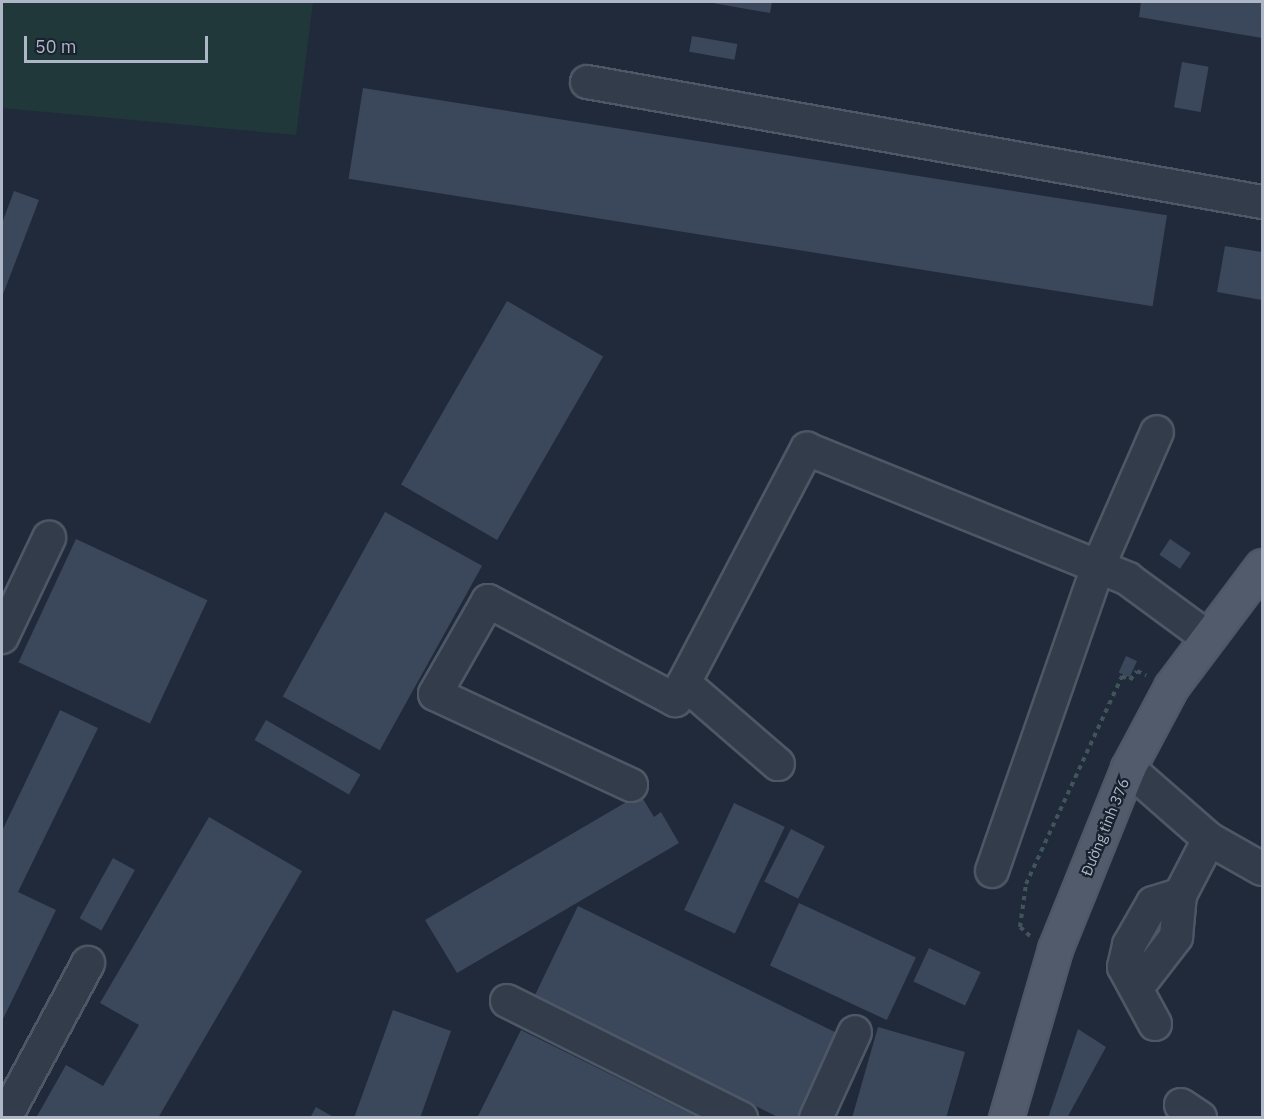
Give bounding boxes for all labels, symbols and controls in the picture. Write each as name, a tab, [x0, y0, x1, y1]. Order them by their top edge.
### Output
scale bar	[27, 24, 212, 62]
text: 50 m	[35, 35, 77, 58]
street label: Đường tỉnh 376	[1077, 776, 1133, 878]

